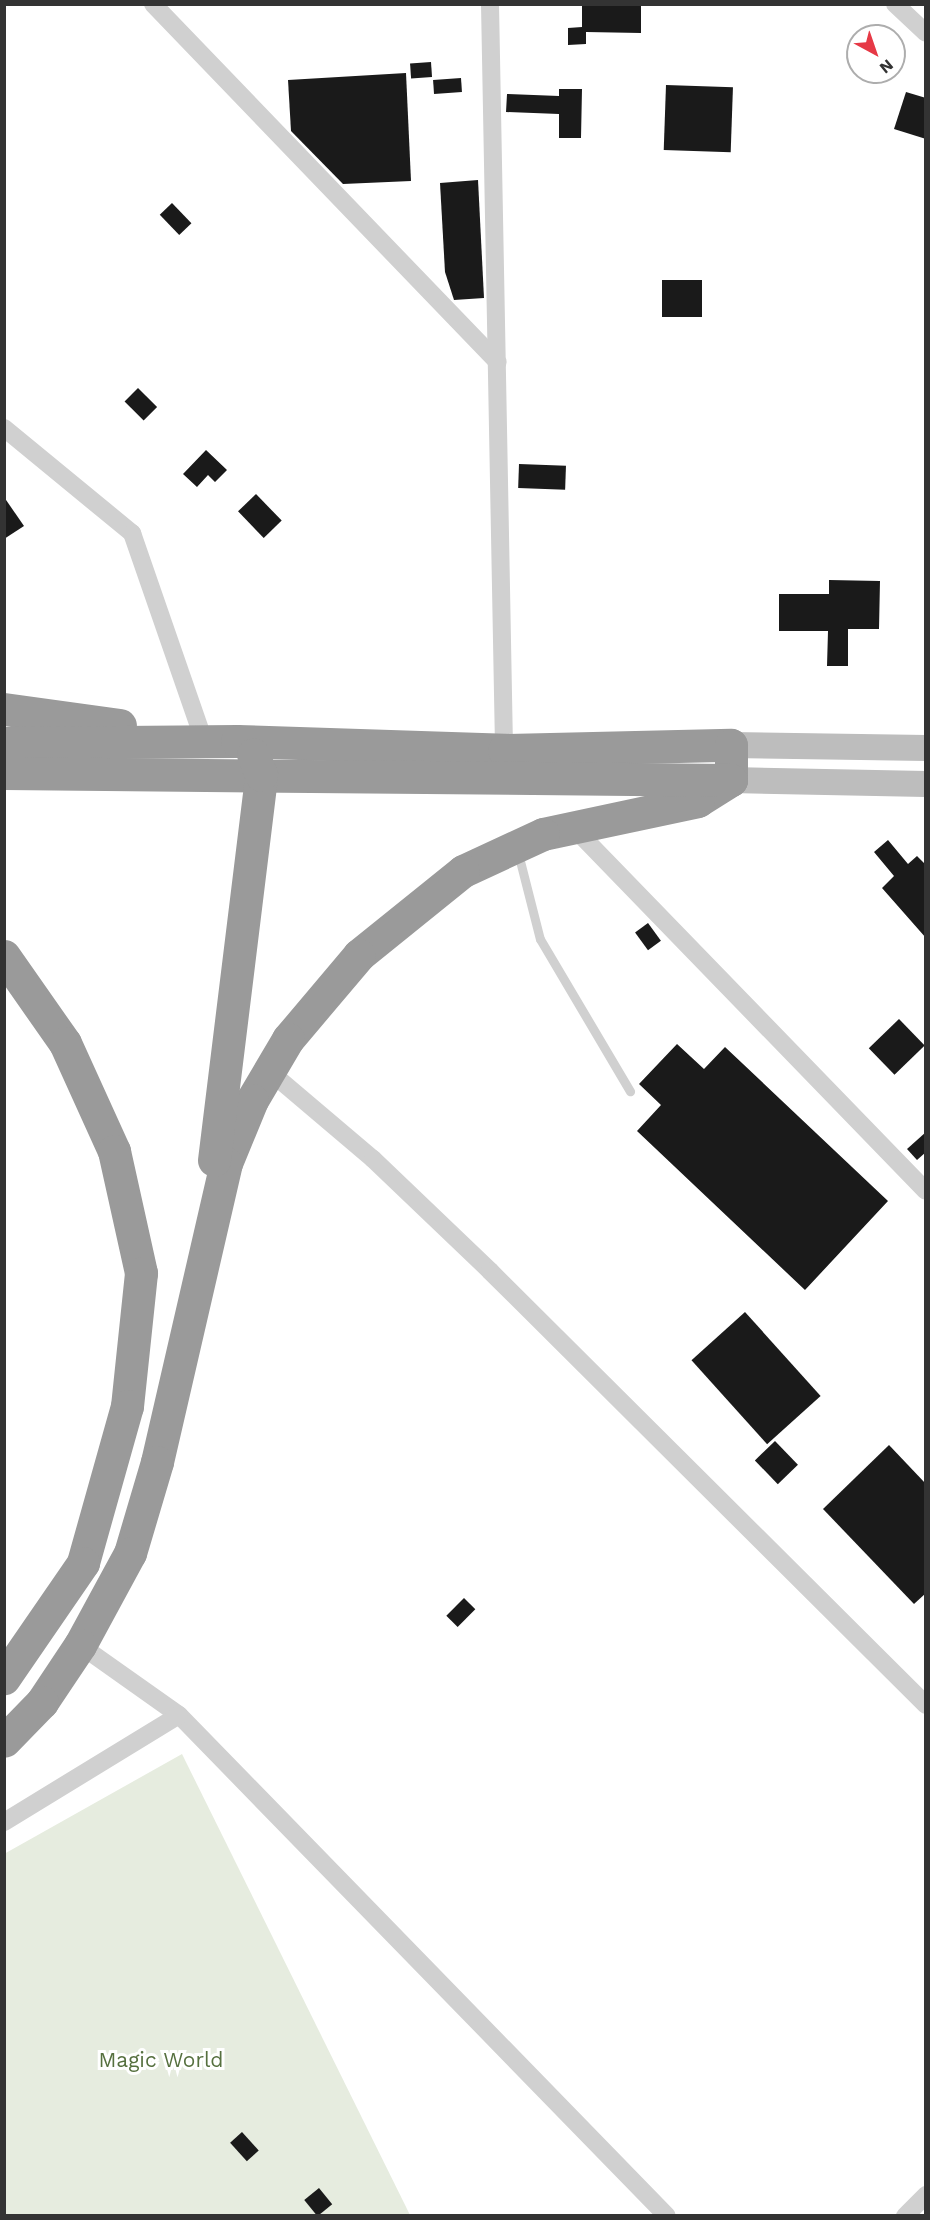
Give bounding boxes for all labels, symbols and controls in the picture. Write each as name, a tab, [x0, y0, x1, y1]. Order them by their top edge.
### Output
north arrow	[846, 24, 906, 84]
text: N	[876, 56, 897, 78]
park label: Magic World	[98, 2047, 224, 2073]

